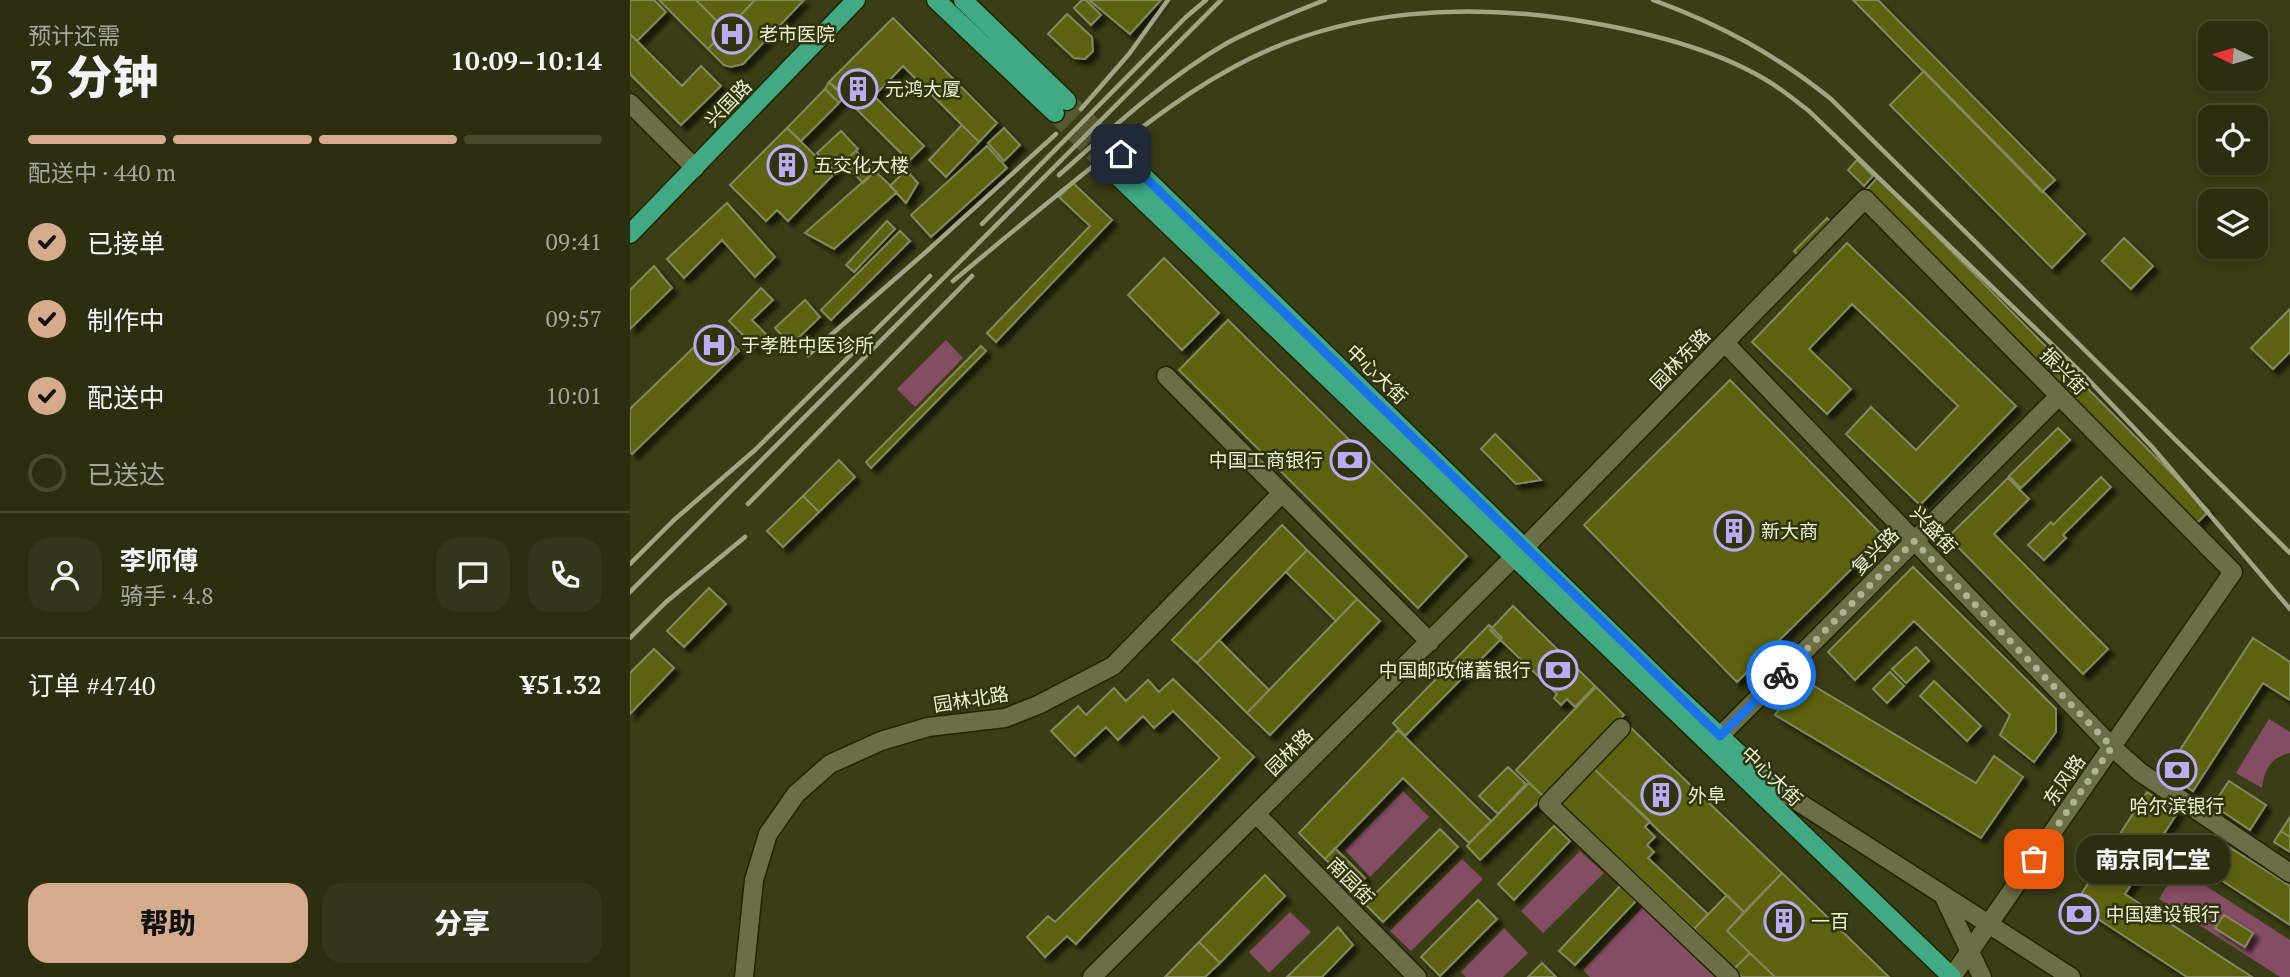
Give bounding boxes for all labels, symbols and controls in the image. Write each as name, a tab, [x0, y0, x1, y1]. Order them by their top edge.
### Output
hospital icon: 老市医院	[711, 13, 753, 55]
text: 预计还需	[28, 20, 120, 51]
place label: 老市医院	[759, 21, 835, 46]
north arrow	[2198, 21, 2268, 91]
map controls	[2198, 21, 2268, 259]
text: 10:09–10:14	[450, 43, 602, 77]
text: 3 分钟	[28, 46, 158, 107]
building icon: 元鸿大厦	[837, 68, 879, 110]
street label: 兴国路	[699, 73, 756, 132]
place label: 元鸿大厦	[885, 76, 961, 101]
button: locate	[2198, 105, 2268, 175]
pin	[1091, 124, 1151, 184]
icon: home	[1102, 135, 1140, 173]
building icon: 五交化大楼	[766, 144, 808, 186]
place label: 五交化大楼	[814, 152, 909, 177]
text: 配送中 · 440 m	[28, 157, 176, 188]
button: layers	[2198, 189, 2268, 259]
icon: check	[28, 223, 66, 261]
text: 已接单	[87, 226, 165, 260]
text: 09:41	[545, 226, 602, 257]
icon: check	[28, 300, 66, 338]
text: 制作中	[87, 303, 165, 337]
text: 09:57	[545, 303, 602, 334]
street label: 园林东路	[1644, 323, 1715, 395]
hospital icon: 于孝胜中医诊所	[693, 324, 735, 366]
place label: 于孝胜中医诊所	[741, 332, 874, 357]
street label: 中心大街	[1341, 338, 1413, 409]
street label: 振兴街	[2035, 342, 2093, 400]
icon: check	[28, 377, 66, 415]
text: 配送中	[87, 380, 165, 414]
text: 10:01	[545, 380, 602, 411]
bank icon: 中国工商银行	[1329, 439, 1371, 481]
place label: 中国工商银行	[1209, 447, 1323, 472]
text: 已送达	[87, 457, 165, 491]
street label: 兴盛街	[1906, 500, 1963, 559]
building icon: 新大商	[1713, 510, 1755, 552]
place label: 新大商	[1761, 518, 1818, 543]
street label: 复兴路	[1846, 522, 1904, 580]
button: person	[28, 538, 102, 612]
button: chat	[436, 538, 510, 612]
button: phone	[528, 538, 602, 612]
text: 李师傅	[120, 543, 198, 577]
text: 骑手 · 4.8	[120, 580, 214, 611]
courier	[1746, 640, 1816, 710]
bank icon: 中国邮政储蓄银行	[1537, 649, 1579, 691]
icon: bike	[1762, 656, 1800, 694]
place label: 中国邮政储蓄银行	[1379, 657, 1531, 682]
text: ¥51.32	[521, 667, 602, 701]
text: 订单 #4740	[28, 668, 156, 702]
street label: 园林北路	[931, 680, 1010, 717]
street label: 园林路	[1260, 723, 1318, 781]
street label: 中心大街	[1736, 740, 1808, 811]
street label: 东风路	[2037, 749, 2090, 810]
bank icon: 哈尔滨银行	[2156, 749, 2198, 791]
building icon: 外阜	[1640, 774, 1682, 816]
place label: 外阜	[1688, 782, 1726, 807]
place label: 哈尔滨银行	[2129, 793, 2225, 818]
pin	[2004, 829, 2064, 889]
callout: 南京同仁堂	[2076, 834, 2230, 884]
icon: bag	[2015, 840, 2053, 878]
text: 南京同仁堂	[2096, 844, 2211, 875]
street label: 南园街	[1322, 852, 1380, 910]
button: 帮助	[28, 883, 308, 963]
button: 分享	[322, 883, 602, 963]
bank icon: 中国建设银行	[2058, 893, 2100, 935]
building icon: 一百	[1763, 900, 1805, 942]
place label: 中国建设银行	[2106, 901, 2220, 926]
place label: 一百	[1811, 908, 1849, 933]

